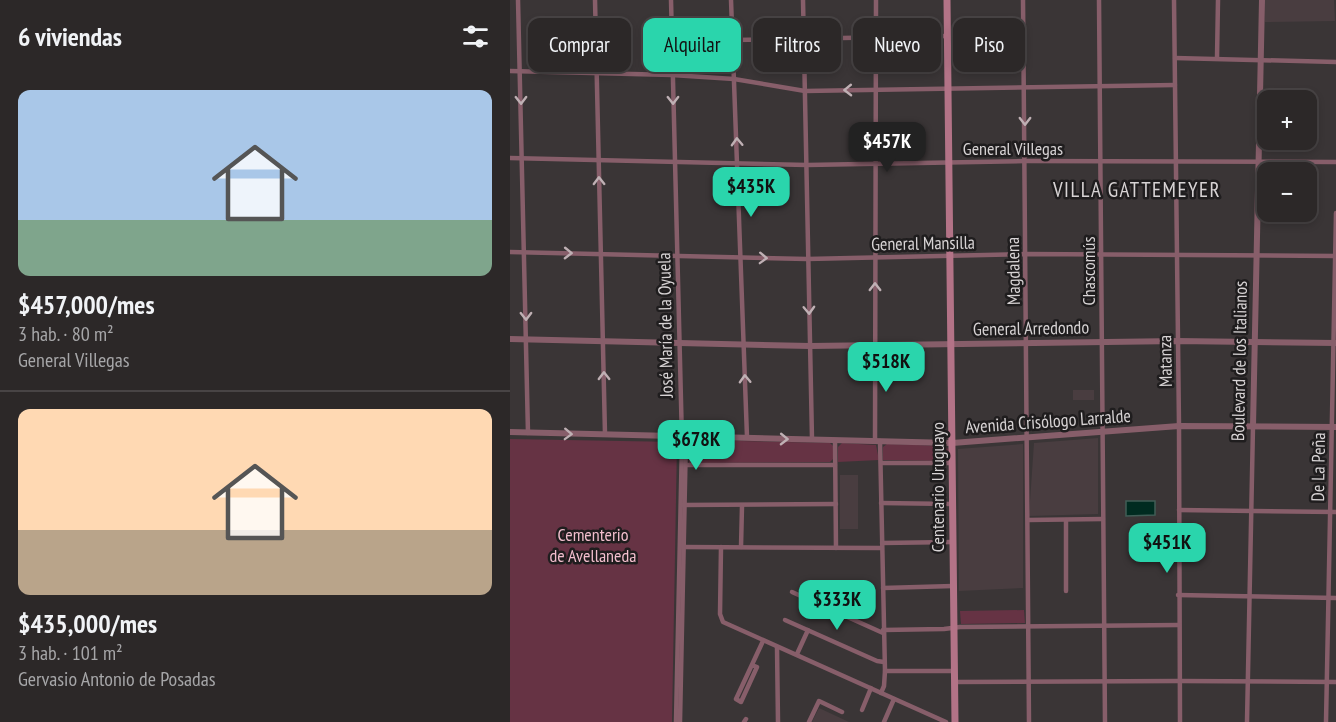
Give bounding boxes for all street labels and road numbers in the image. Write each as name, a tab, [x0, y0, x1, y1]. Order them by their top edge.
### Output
street label: General Villegas	[963, 137, 1063, 160]
street label: General Mansilla	[871, 231, 975, 255]
street label: Magdalena	[1001, 237, 1025, 305]
street label: Chascomús	[1077, 237, 1100, 305]
street label: José María de la Oyuela	[652, 252, 678, 399]
street label: Boulevard de los Italianos	[1226, 281, 1252, 441]
street label: General Arredondo	[973, 315, 1089, 341]
street label: Matanza	[1153, 335, 1177, 387]
street label: Avenida Crisólogo Larralde	[964, 404, 1132, 438]
street label: Centenario Uruguayo	[926, 422, 949, 552]
street label: De La Peña	[1306, 432, 1330, 502]

